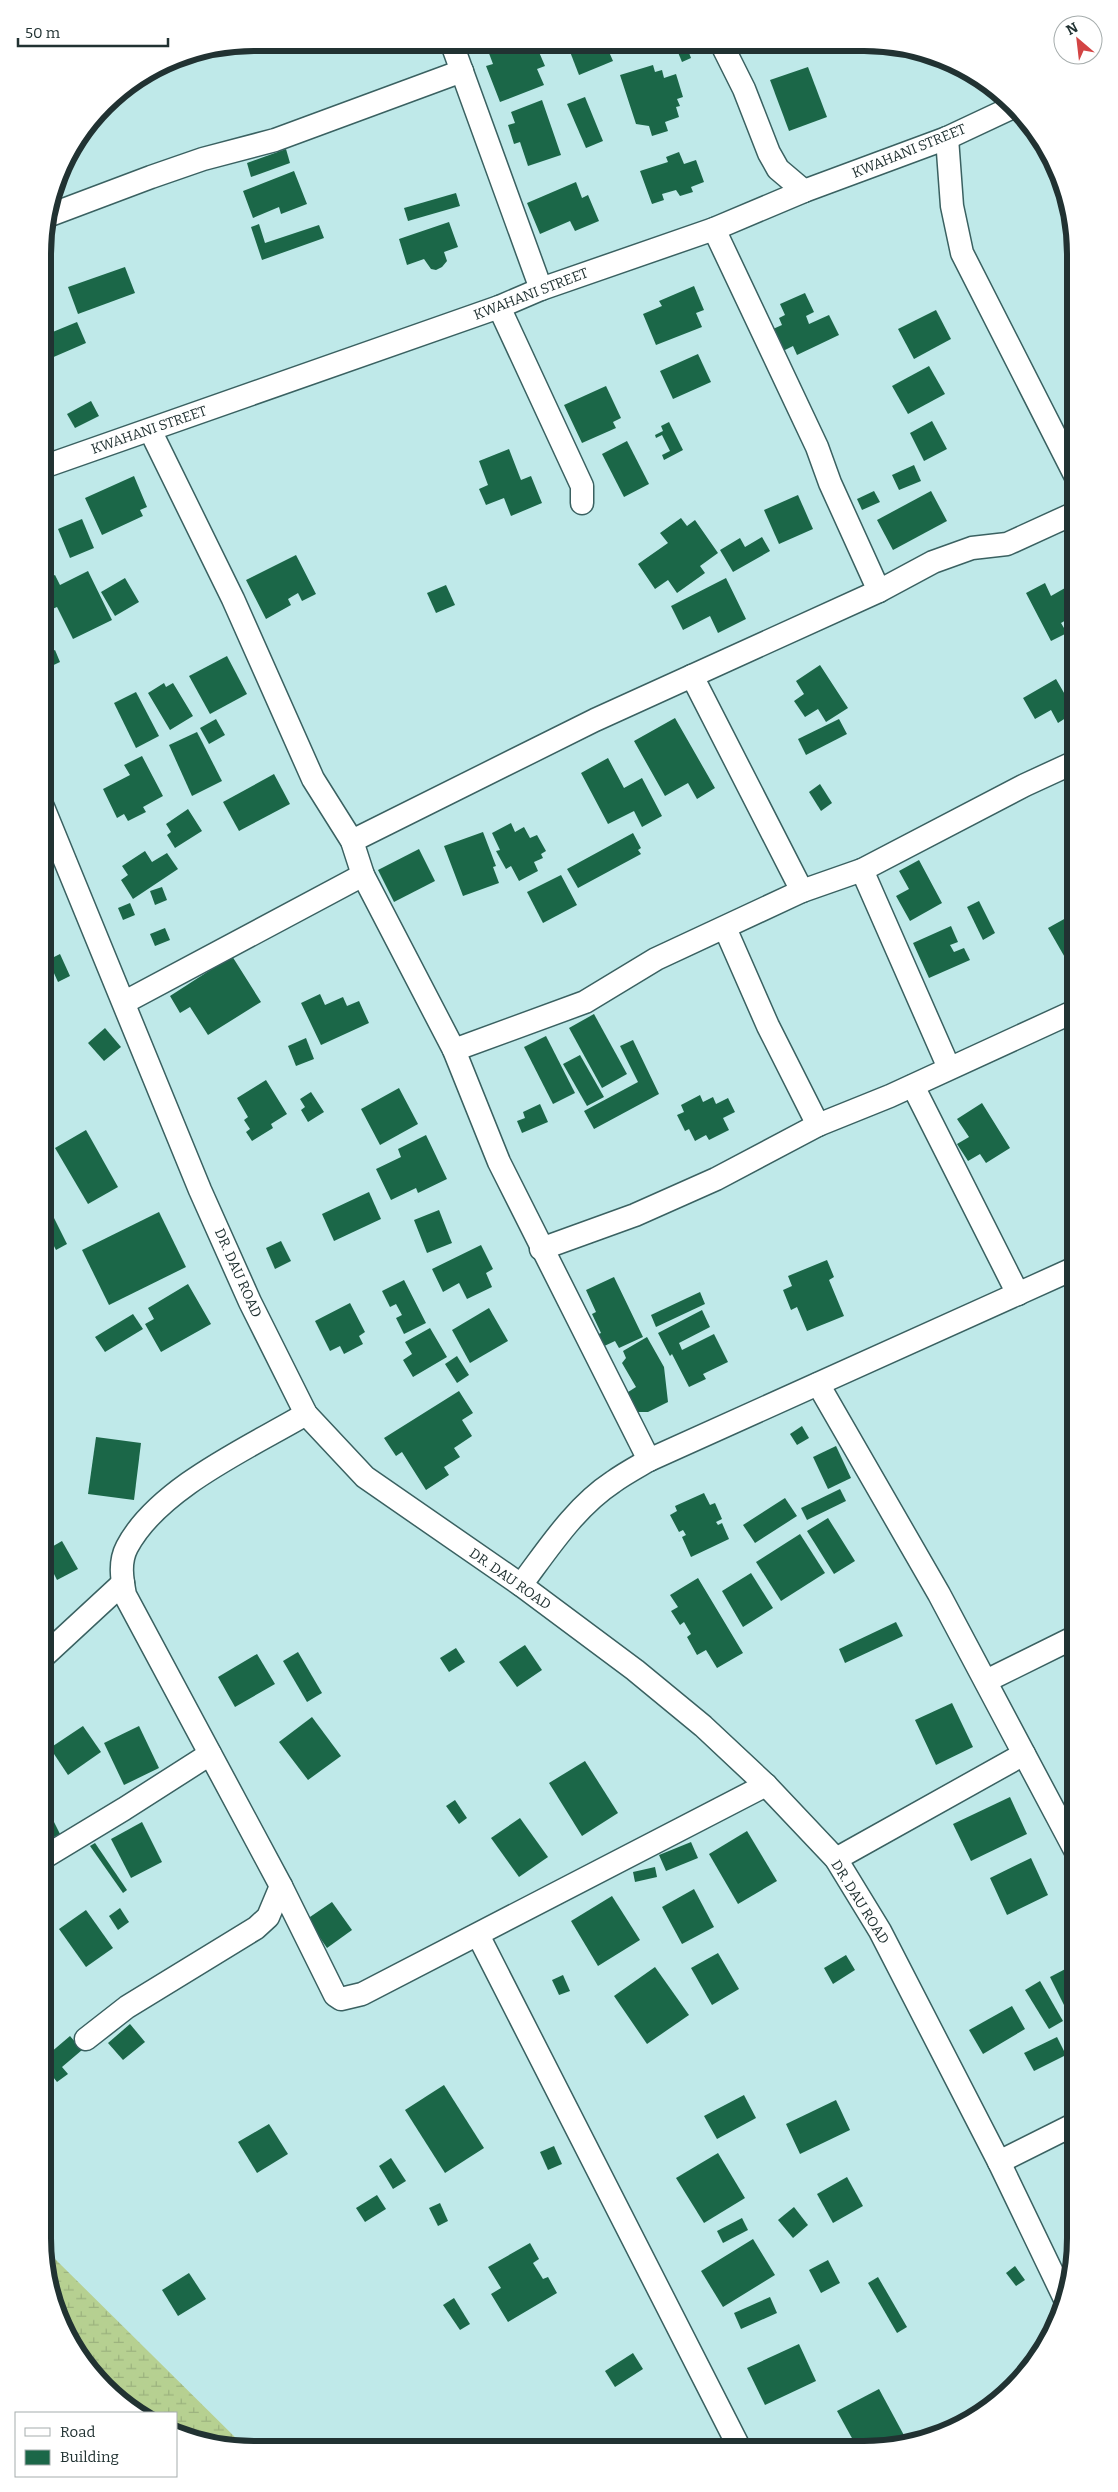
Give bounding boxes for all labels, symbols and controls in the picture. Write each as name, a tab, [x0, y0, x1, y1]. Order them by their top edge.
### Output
scale bar	[18, 15, 168, 47]
north arrow	[1053, 15, 1103, 65]
text: N	[1063, 19, 1081, 39]
text: 50 m	[25, 24, 61, 42]
street label: KWAHANI STREET	[850, 120, 968, 182]
street label: KWAHANI STREET	[471, 264, 591, 324]
street label: KWAHANI STREET	[89, 402, 209, 458]
street label: DR. DAU ROAD	[211, 1226, 265, 1320]
street label: DR. DAU ROAD	[466, 1545, 554, 1613]
street label: DR. DAU ROAD	[827, 1857, 893, 1947]
legend	[15, 2412, 178, 2477]
text: Road	[60, 2423, 95, 2441]
text: Building	[60, 2448, 119, 2466]

